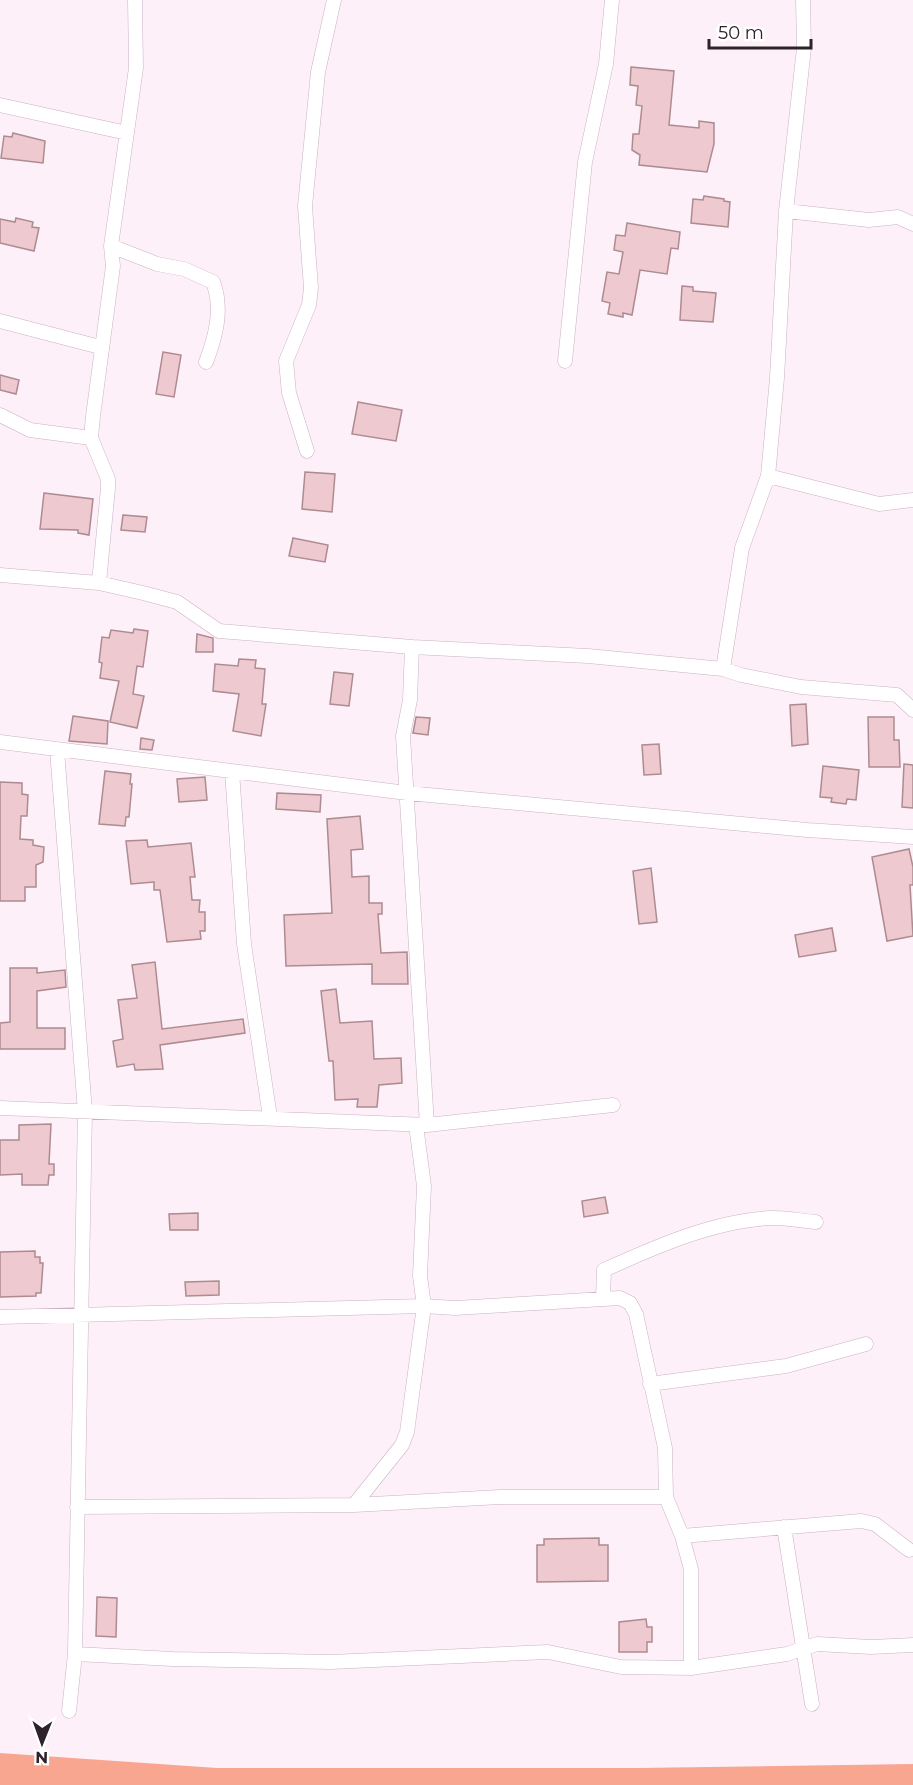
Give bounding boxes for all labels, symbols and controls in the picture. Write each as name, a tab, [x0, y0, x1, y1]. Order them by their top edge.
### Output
scale bar	[709, 12, 811, 50]
text: 50 m	[718, 22, 764, 44]
north arrow	[12, 1713, 72, 1773]
text: N	[35, 1748, 48, 1767]

